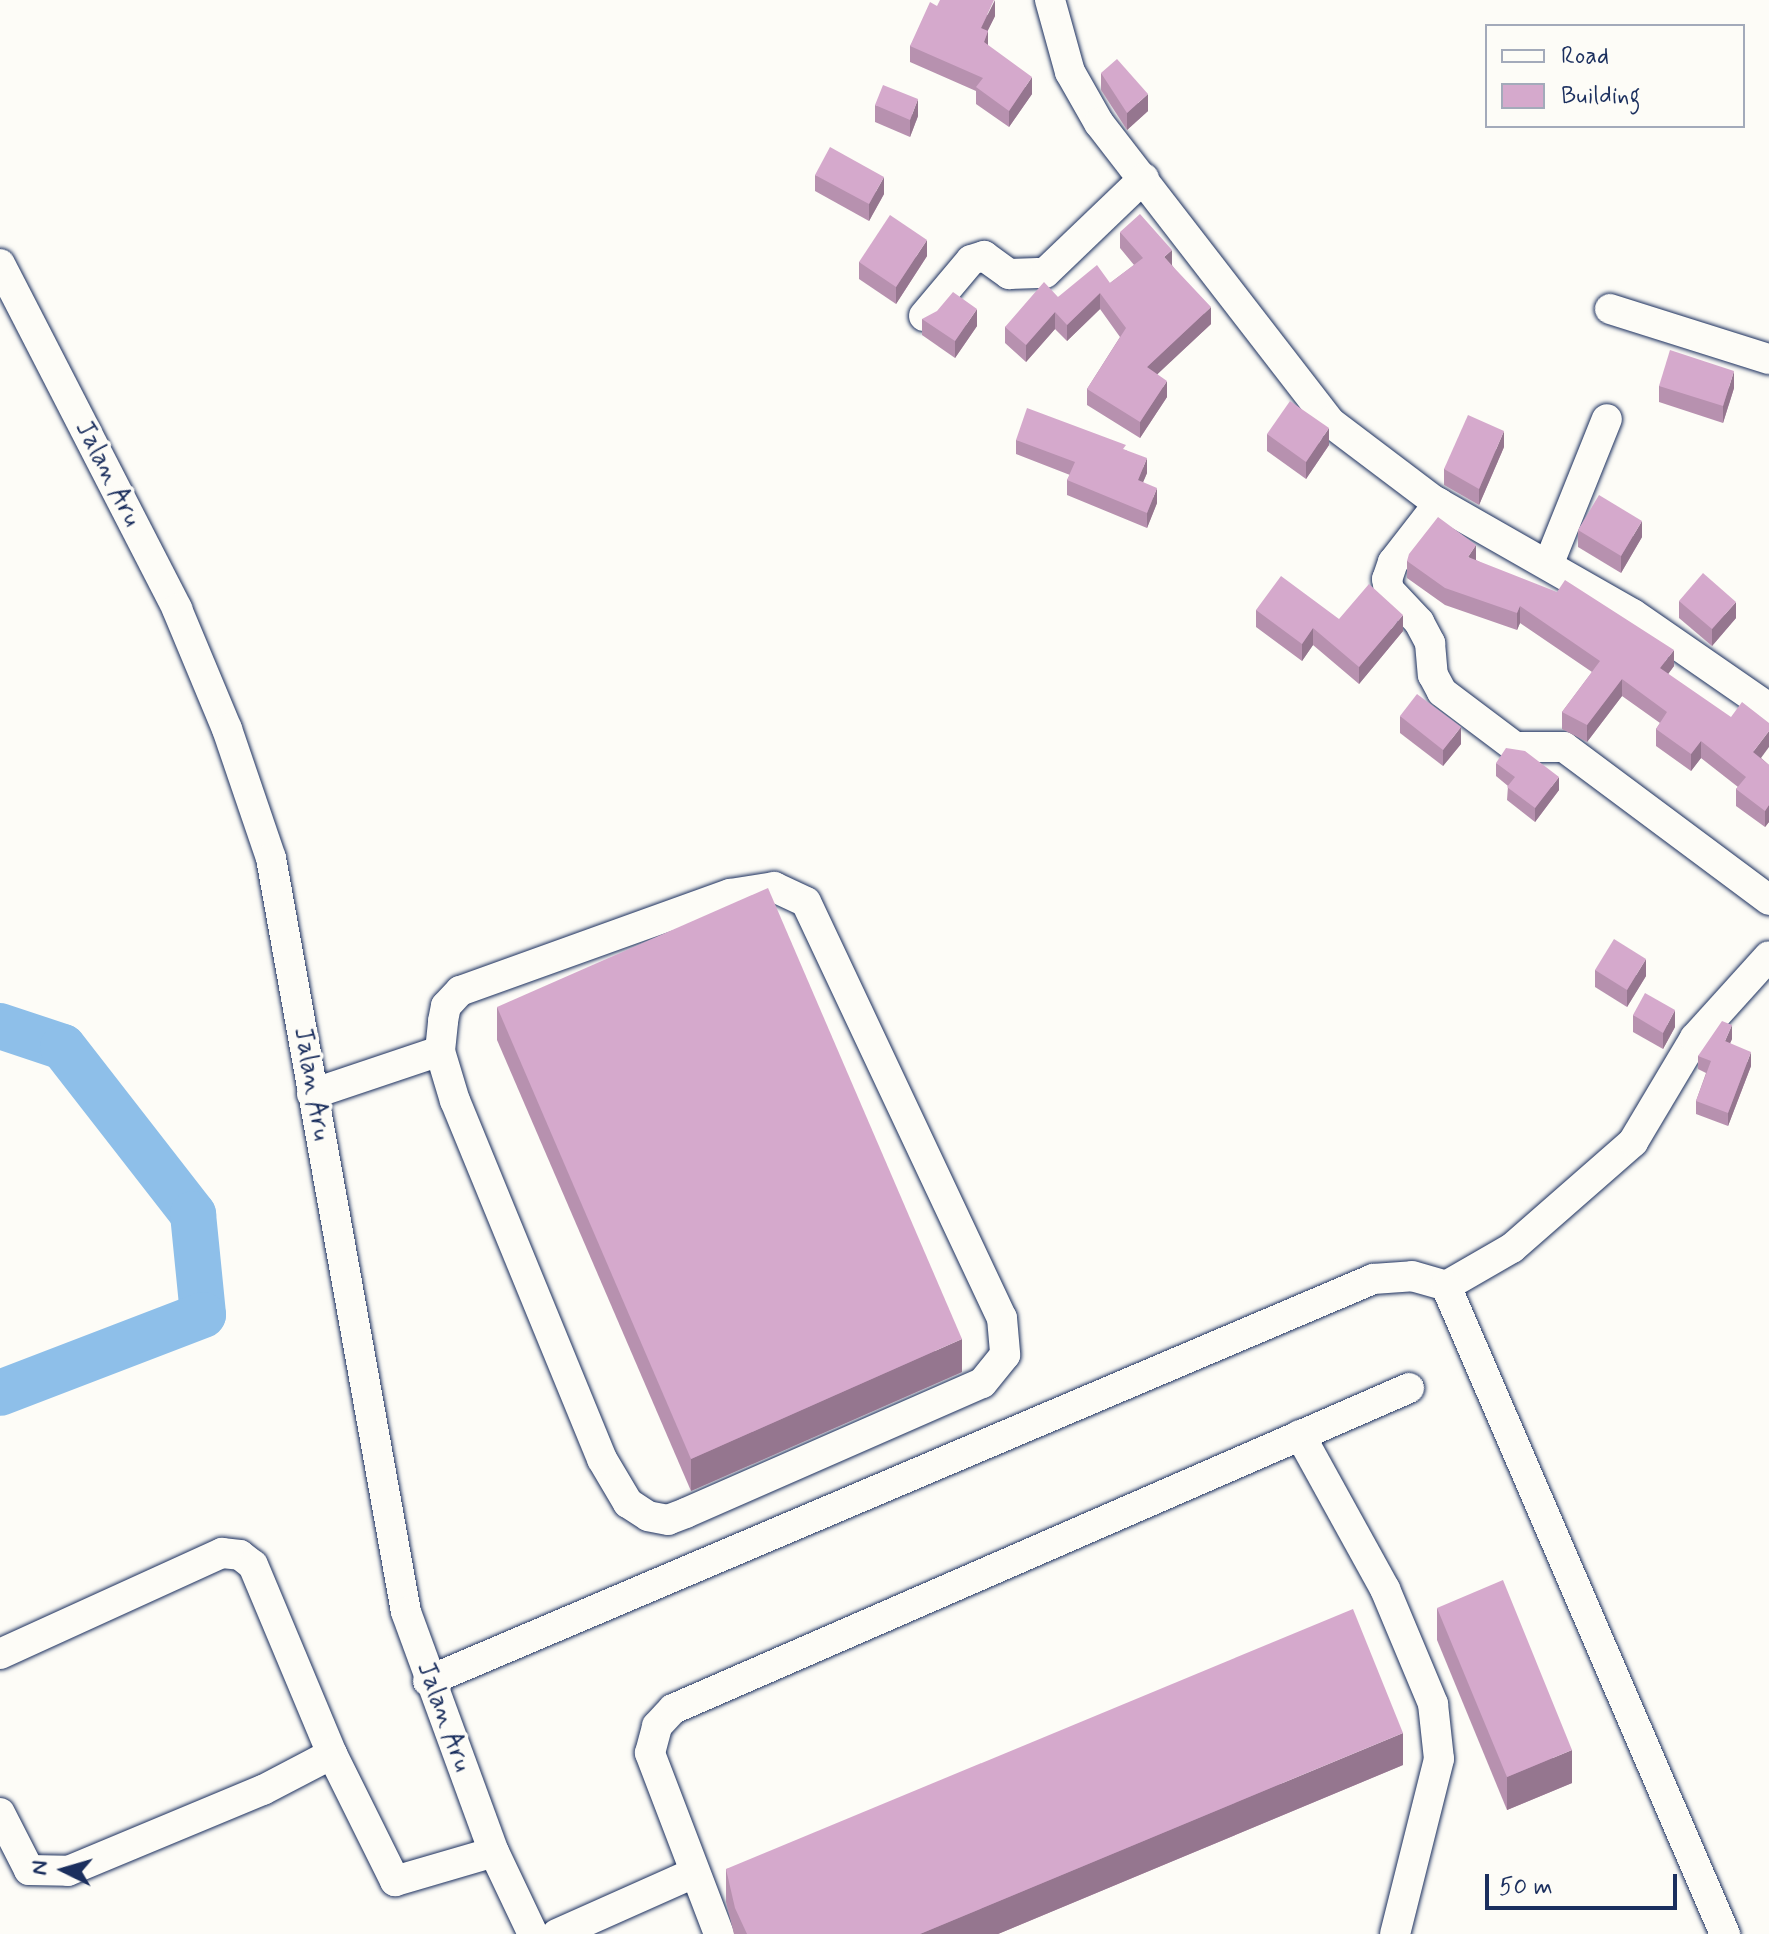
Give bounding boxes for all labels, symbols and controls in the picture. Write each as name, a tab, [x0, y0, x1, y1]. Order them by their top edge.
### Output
legend	[1485, 24, 1745, 128]
text: Road	[1561, 41, 1609, 72]
text: Building	[1561, 81, 1641, 112]
street label: Jalan Aru	[68, 417, 146, 531]
street label: Jalan Aru	[286, 1026, 336, 1142]
street label: Jalan Aru	[409, 1659, 477, 1775]
north arrow	[24, 1830, 104, 1910]
scale bar	[1489, 1858, 1681, 1908]
text: N	[26, 1859, 55, 1876]
text: 50 m	[1499, 1872, 1553, 1903]

